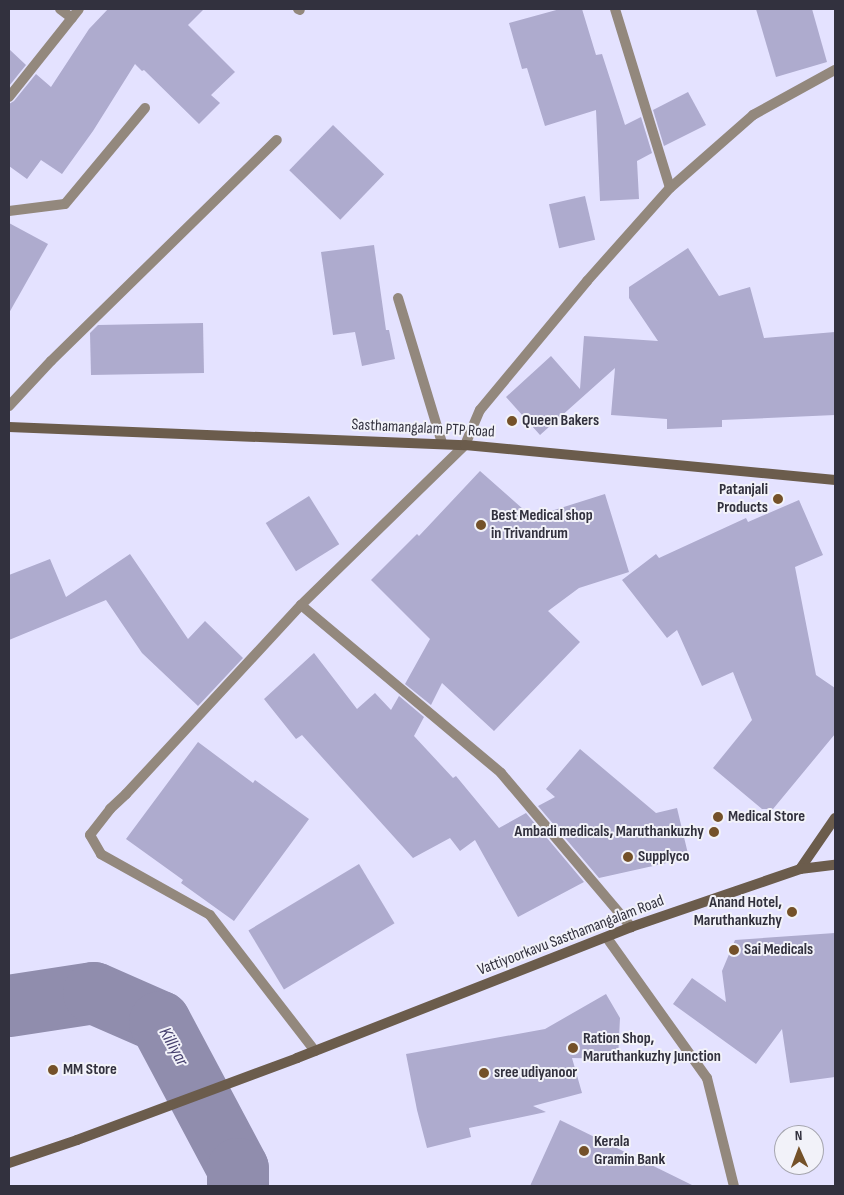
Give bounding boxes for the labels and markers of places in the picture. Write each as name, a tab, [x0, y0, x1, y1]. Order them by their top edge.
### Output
place label: Queen Bakers	[522, 411, 599, 431]
marker: Queen Bakers	[506, 415, 518, 427]
place label: Patanjali Products	[717, 480, 768, 518]
marker: Patanjali Products	[772, 493, 784, 505]
place label: Best Medical shop in Trivandrum	[491, 506, 593, 544]
marker: Best Medical shop in Trivandrum	[475, 519, 487, 531]
place label: Medical Store	[728, 807, 805, 827]
marker: Medical Store	[712, 811, 724, 823]
place label: Ambadi medicals, Maruthankuzhy	[515, 822, 704, 842]
marker: Ambadi medicals, Maruthankuzhy	[708, 826, 720, 838]
place label: Supplyco	[638, 847, 690, 867]
marker: Supplyco	[622, 851, 634, 863]
place label: Anand Hotel, Maruthankuzhy	[694, 893, 782, 931]
marker: Anand Hotel, Maruthankuzhy	[786, 906, 798, 918]
place label: Sai Medicals	[744, 940, 813, 960]
marker: Sai Medicals	[728, 944, 740, 956]
place label: Ration Shop, Maruthankuzhy Junction	[583, 1029, 721, 1067]
marker: Ration Shop, Maruthankuzhy Junction	[567, 1042, 579, 1054]
place label: MM Store	[63, 1060, 117, 1080]
place label: sree udiyanoor	[494, 1063, 577, 1083]
marker: MM Store	[47, 1064, 59, 1076]
marker: sree udiyanoor	[478, 1067, 490, 1079]
place label: Kerala Gramin Bank	[594, 1132, 665, 1170]
marker: Kerala Gramin Bank	[578, 1145, 590, 1157]

